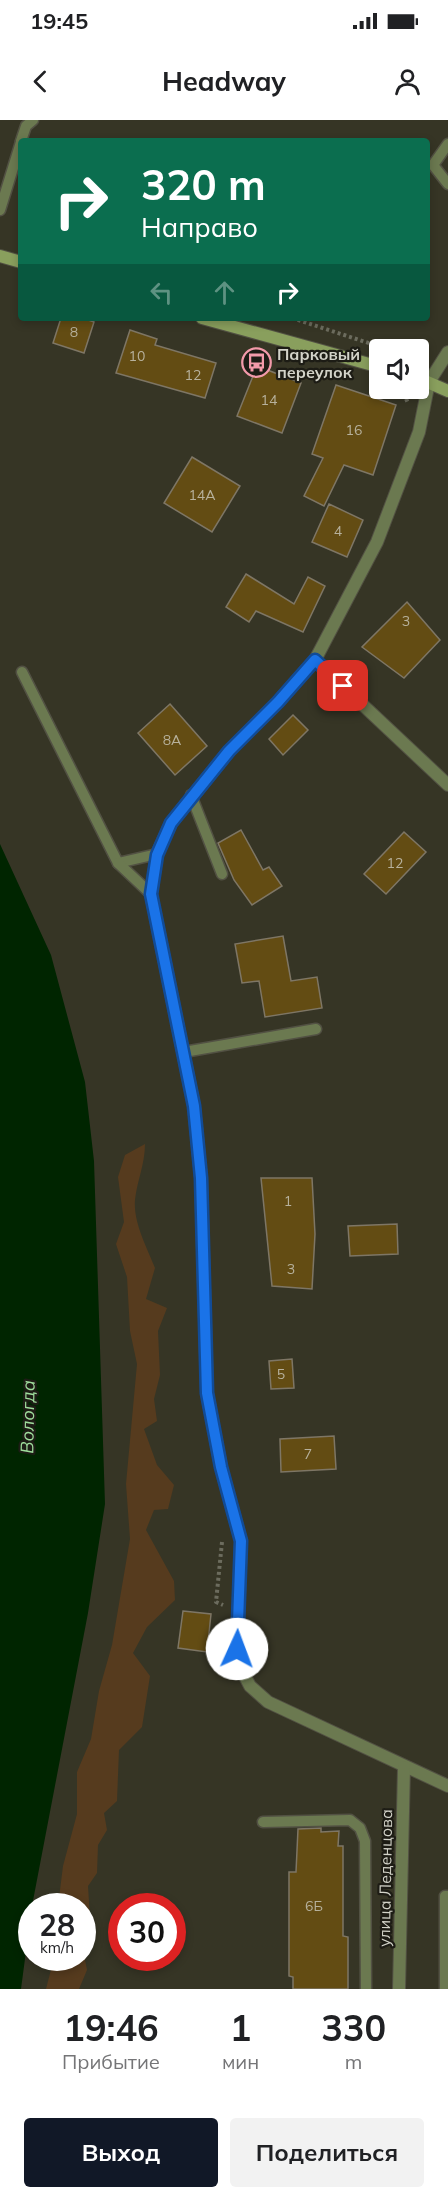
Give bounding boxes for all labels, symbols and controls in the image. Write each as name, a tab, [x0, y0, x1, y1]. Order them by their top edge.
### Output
text: 19:45	[30, 7, 88, 35]
text: Headway	[162, 64, 286, 98]
icon: back	[24, 65, 57, 98]
icon: person	[391, 65, 424, 98]
text: 320 m	[141, 158, 266, 211]
icon: right	[42, 162, 120, 240]
text: Направо	[141, 210, 258, 244]
icon: left	[145, 276, 178, 309]
icon: ahead	[208, 276, 241, 309]
icon: right	[271, 276, 304, 309]
house number: 8	[70, 323, 78, 341]
map controls	[369, 339, 429, 399]
button: sound	[369, 339, 429, 399]
place label: Парковый переулок	[277, 344, 360, 382]
house number: 10	[129, 347, 145, 365]
bus stop icon: Парковый переулок	[240, 347, 272, 379]
house number: 12	[185, 366, 201, 384]
house number: 14	[261, 391, 278, 409]
house number: 16	[346, 421, 362, 439]
house number: 14А	[188, 486, 216, 504]
house number: 4	[334, 522, 343, 540]
house number: 3	[402, 612, 410, 630]
pin	[317, 660, 368, 711]
icon: arrive	[326, 669, 359, 702]
house number: 8А	[163, 731, 182, 749]
house number: 12	[387, 854, 403, 872]
house number: 1	[284, 1192, 292, 1210]
house number: 3	[287, 1260, 295, 1278]
house number: 5	[277, 1365, 285, 1383]
water label: Вологда	[15, 1380, 40, 1454]
house number: 7	[304, 1445, 312, 1463]
position arrow	[205, 1617, 269, 1681]
street label: улица Леденцова	[374, 1809, 396, 1947]
speed limit sign: 30	[108, 1893, 186, 1971]
house number: 6Б	[305, 1897, 323, 1915]
text: 28	[39, 1906, 75, 1944]
text: km/h	[40, 1938, 74, 1957]
text: 19:46	[63, 2005, 159, 2050]
text: 1	[230, 2005, 251, 2050]
text: 330	[321, 2005, 386, 2050]
text: Прибытие	[62, 2049, 160, 2074]
text: мин	[222, 2049, 259, 2074]
text: m	[345, 2049, 362, 2074]
button: Выход	[24, 2118, 218, 2187]
button: Поделиться	[230, 2118, 424, 2187]

